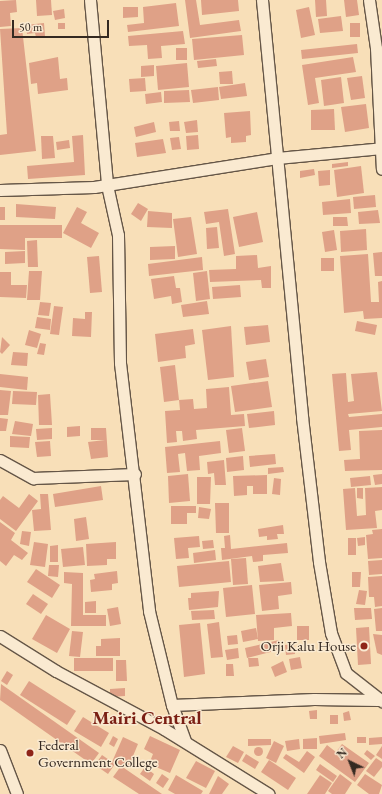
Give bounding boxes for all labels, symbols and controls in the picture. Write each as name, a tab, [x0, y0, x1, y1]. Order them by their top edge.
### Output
scale bar	[14, 12, 111, 38]
text: 50 m	[19, 19, 42, 35]
place label: Orji Kalu House	[261, 637, 356, 655]
marker: Orji Kalu House	[359, 641, 369, 651]
district label: Mairi Central	[92, 707, 202, 729]
place label: Federal Government College	[38, 735, 158, 770]
north arrow	[330, 742, 370, 782]
text: N	[334, 745, 350, 761]
marker: Federal Government College	[25, 748, 35, 758]

